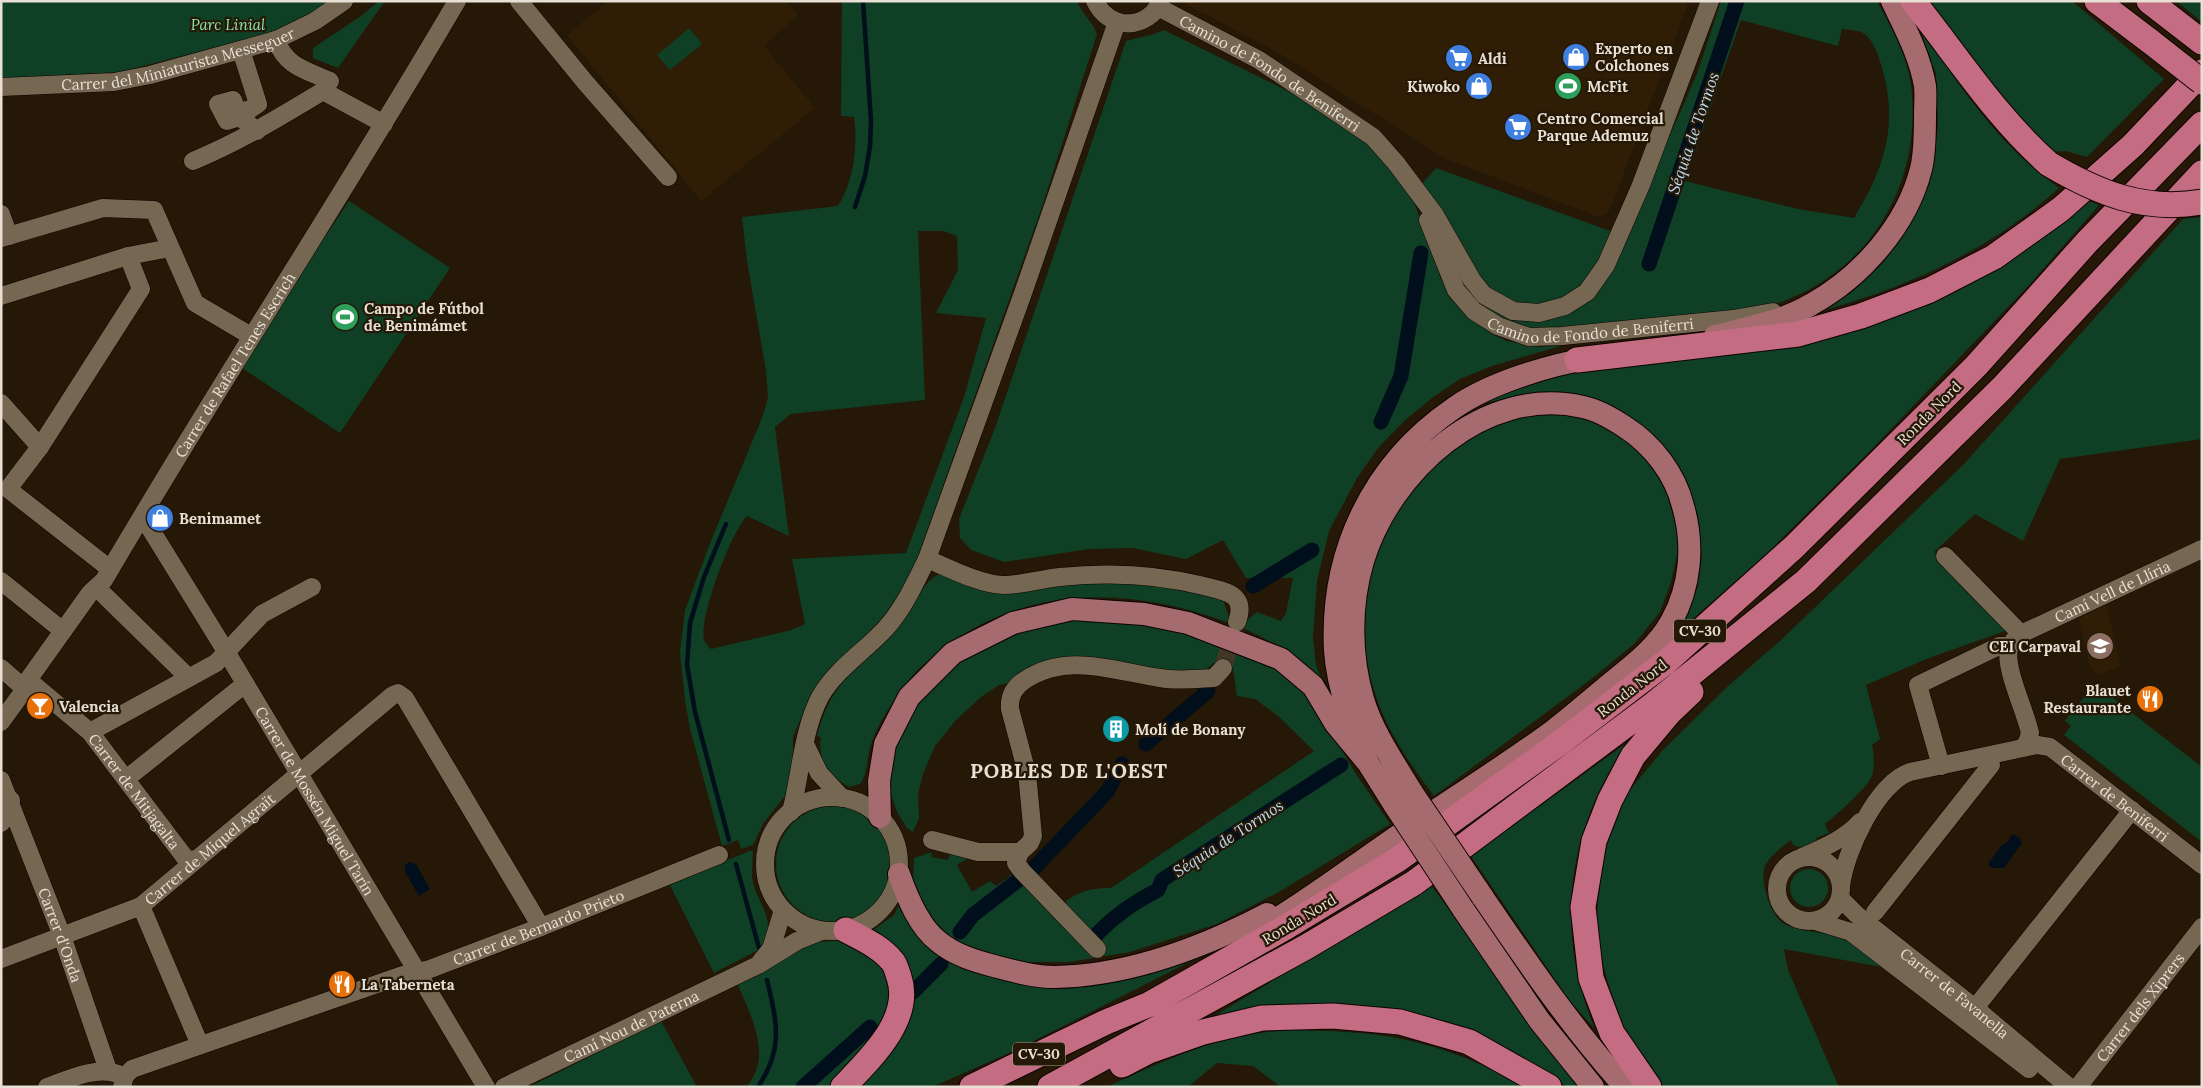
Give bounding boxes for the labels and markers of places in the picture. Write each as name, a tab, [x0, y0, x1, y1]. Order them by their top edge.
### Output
place label: Experto en Colchones	[1595, 39, 1674, 75]
shop icon: Experto en Colchones	[1561, 42, 1591, 72]
supermarket icon: Aldi	[1444, 43, 1474, 73]
place label: Aldi	[1478, 49, 1507, 68]
shop icon: Kiwoko	[1464, 71, 1494, 101]
sports icon: McFit	[1553, 71, 1583, 101]
place label: Kiwoko	[1407, 77, 1461, 96]
place label: McFit	[1587, 77, 1629, 96]
place label: Centro Comercial Parque Ademuz	[1537, 109, 1664, 145]
supermarket icon: Centro Comercial Parque Ademuz	[1503, 112, 1533, 142]
place label: Campo de Fútbol de Benimámet	[364, 299, 484, 335]
sports icon: Campo de Fútbol de Benimámet	[330, 302, 360, 332]
shop icon: Benimamet	[145, 503, 175, 533]
place label: Benimamet	[179, 509, 262, 528]
school or university icon: CEI Carpaval	[2085, 631, 2115, 661]
place label: CEI Carpaval	[1989, 637, 2081, 656]
place label: Blauet Restaurante	[2044, 681, 2132, 717]
restaurant icon: Blauet Restaurante	[2135, 684, 2165, 714]
bar icon: Valencia	[25, 691, 55, 721]
place label: Valencia	[59, 697, 119, 716]
building icon: Molí de Bonany	[1101, 714, 1131, 744]
place label: Molí de Bonany	[1135, 720, 1246, 739]
restaurant icon: La Taberneta	[327, 969, 357, 999]
place label: La Taberneta	[361, 975, 455, 994]

